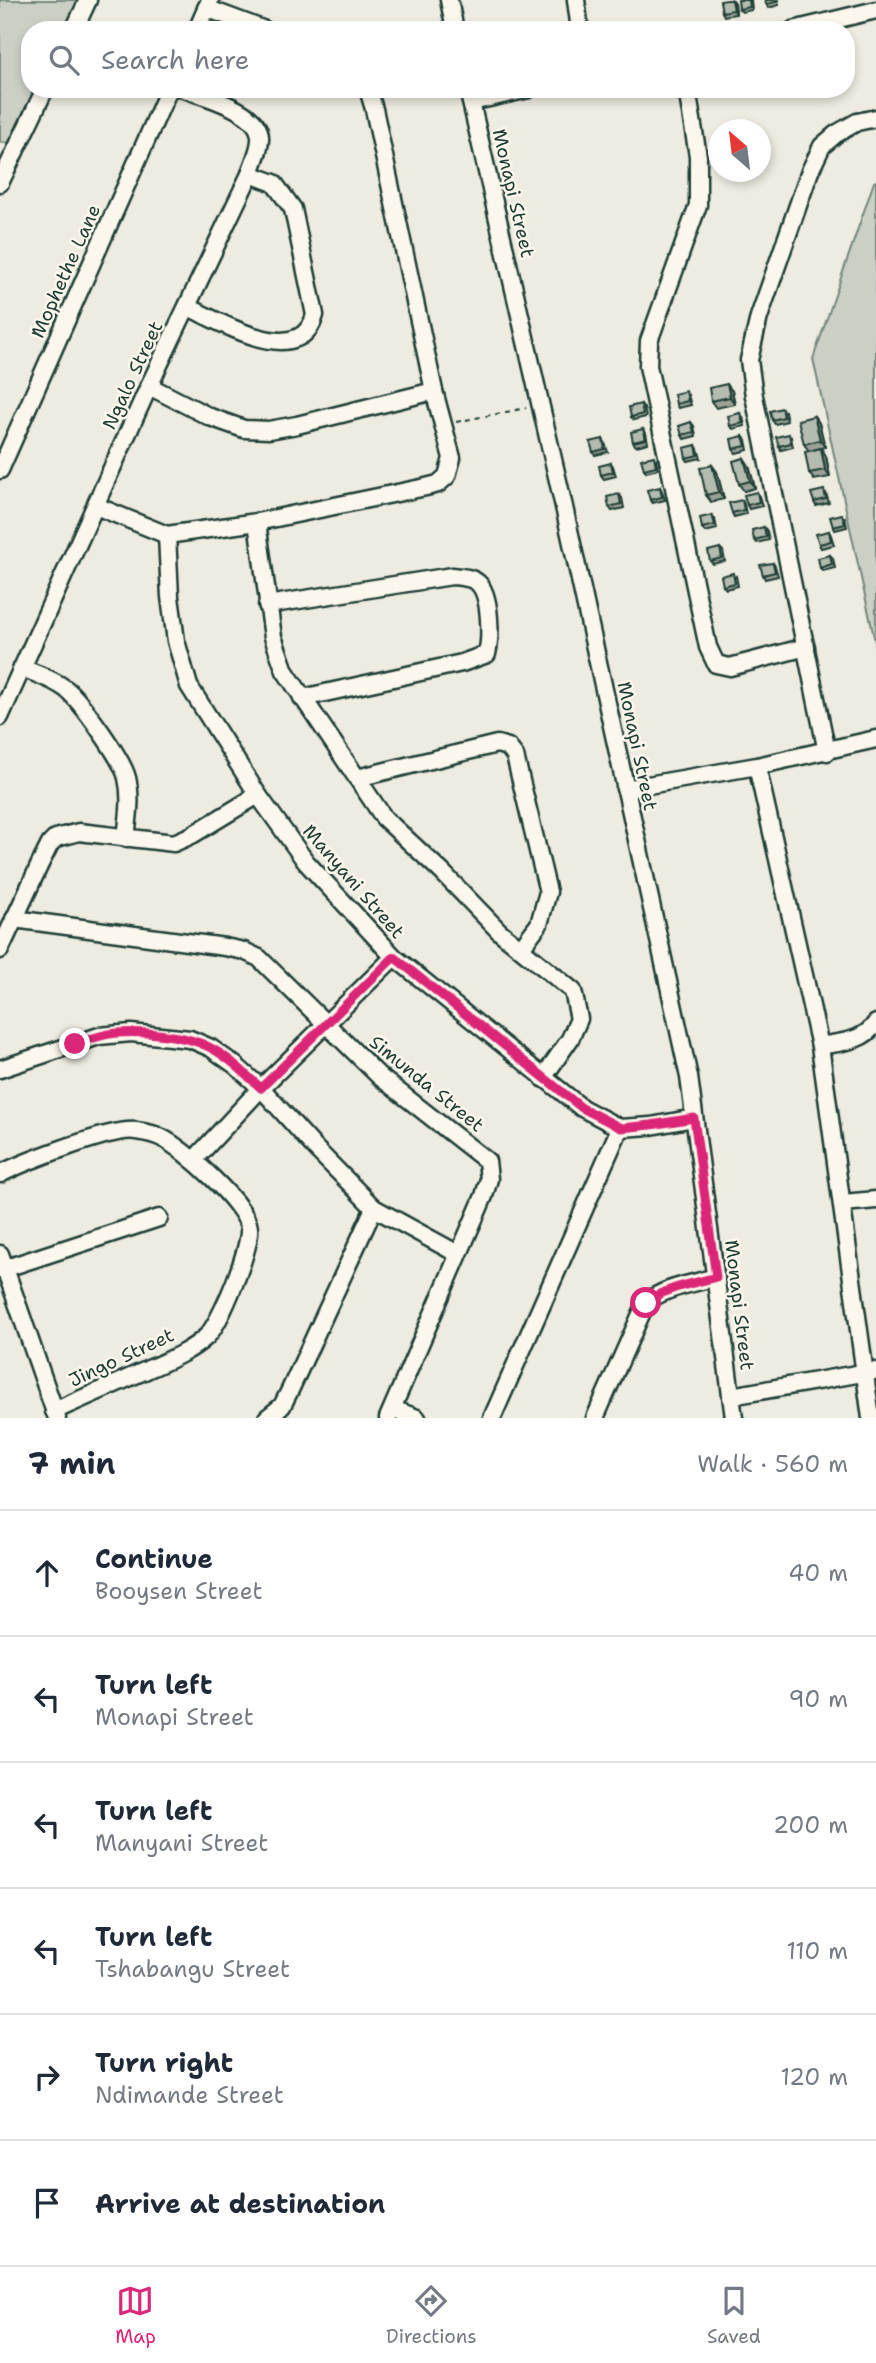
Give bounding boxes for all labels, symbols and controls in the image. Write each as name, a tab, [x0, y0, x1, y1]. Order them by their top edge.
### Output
search box	[21, 21, 855, 98]
icon: search	[45, 41, 83, 79]
text: Search here	[101, 42, 250, 77]
north arrow	[708, 119, 771, 182]
street label: Monapi Street	[487, 126, 540, 260]
street label: Mophethe Lane	[25, 201, 106, 342]
street label: Ngalo Street	[96, 317, 168, 433]
street label: Monapi Street	[612, 679, 663, 813]
street label: Manyani Street	[297, 819, 410, 944]
route end	[59, 1028, 90, 1059]
street label: Simunda Street	[364, 1029, 489, 1137]
street label: Monapi Street	[719, 1238, 760, 1372]
route start	[630, 1287, 661, 1318]
street label: Jingo Street	[65, 1322, 178, 1393]
text: 7 min	[28, 1443, 115, 1484]
text: Walk · 560 m	[697, 1449, 848, 1479]
text: Continue	[95, 1541, 213, 1576]
icon: ahead	[28, 1554, 66, 1592]
text: 40 m	[788, 1558, 848, 1588]
text: Booysen Street	[95, 1576, 263, 1606]
text: Turn left	[95, 1667, 212, 1702]
icon: left	[28, 1680, 66, 1718]
text: 90 m	[788, 1684, 848, 1714]
text: Monapi Street	[95, 1702, 254, 1732]
text: Turn left	[95, 1793, 212, 1828]
icon: left	[28, 1806, 66, 1844]
text: 200 m	[773, 1810, 848, 1840]
text: Manyani Street	[95, 1828, 268, 1858]
text: Turn left	[95, 1919, 212, 1954]
icon: left	[28, 1932, 66, 1970]
text: 110 m	[786, 1936, 848, 1966]
text: Tshabangu Street	[95, 1954, 290, 1984]
text: Turn right	[95, 2045, 233, 2080]
icon: right	[28, 2058, 66, 2096]
text: 120 m	[780, 2062, 848, 2092]
text: Ndimande Street	[95, 2080, 284, 2110]
icon: arrive	[28, 2184, 66, 2222]
text: Arrive at destination	[95, 2186, 385, 2221]
tab: Map	[115, 2282, 156, 2349]
tab: Directions	[386, 2282, 477, 2349]
tab: Saved	[707, 2282, 761, 2349]

